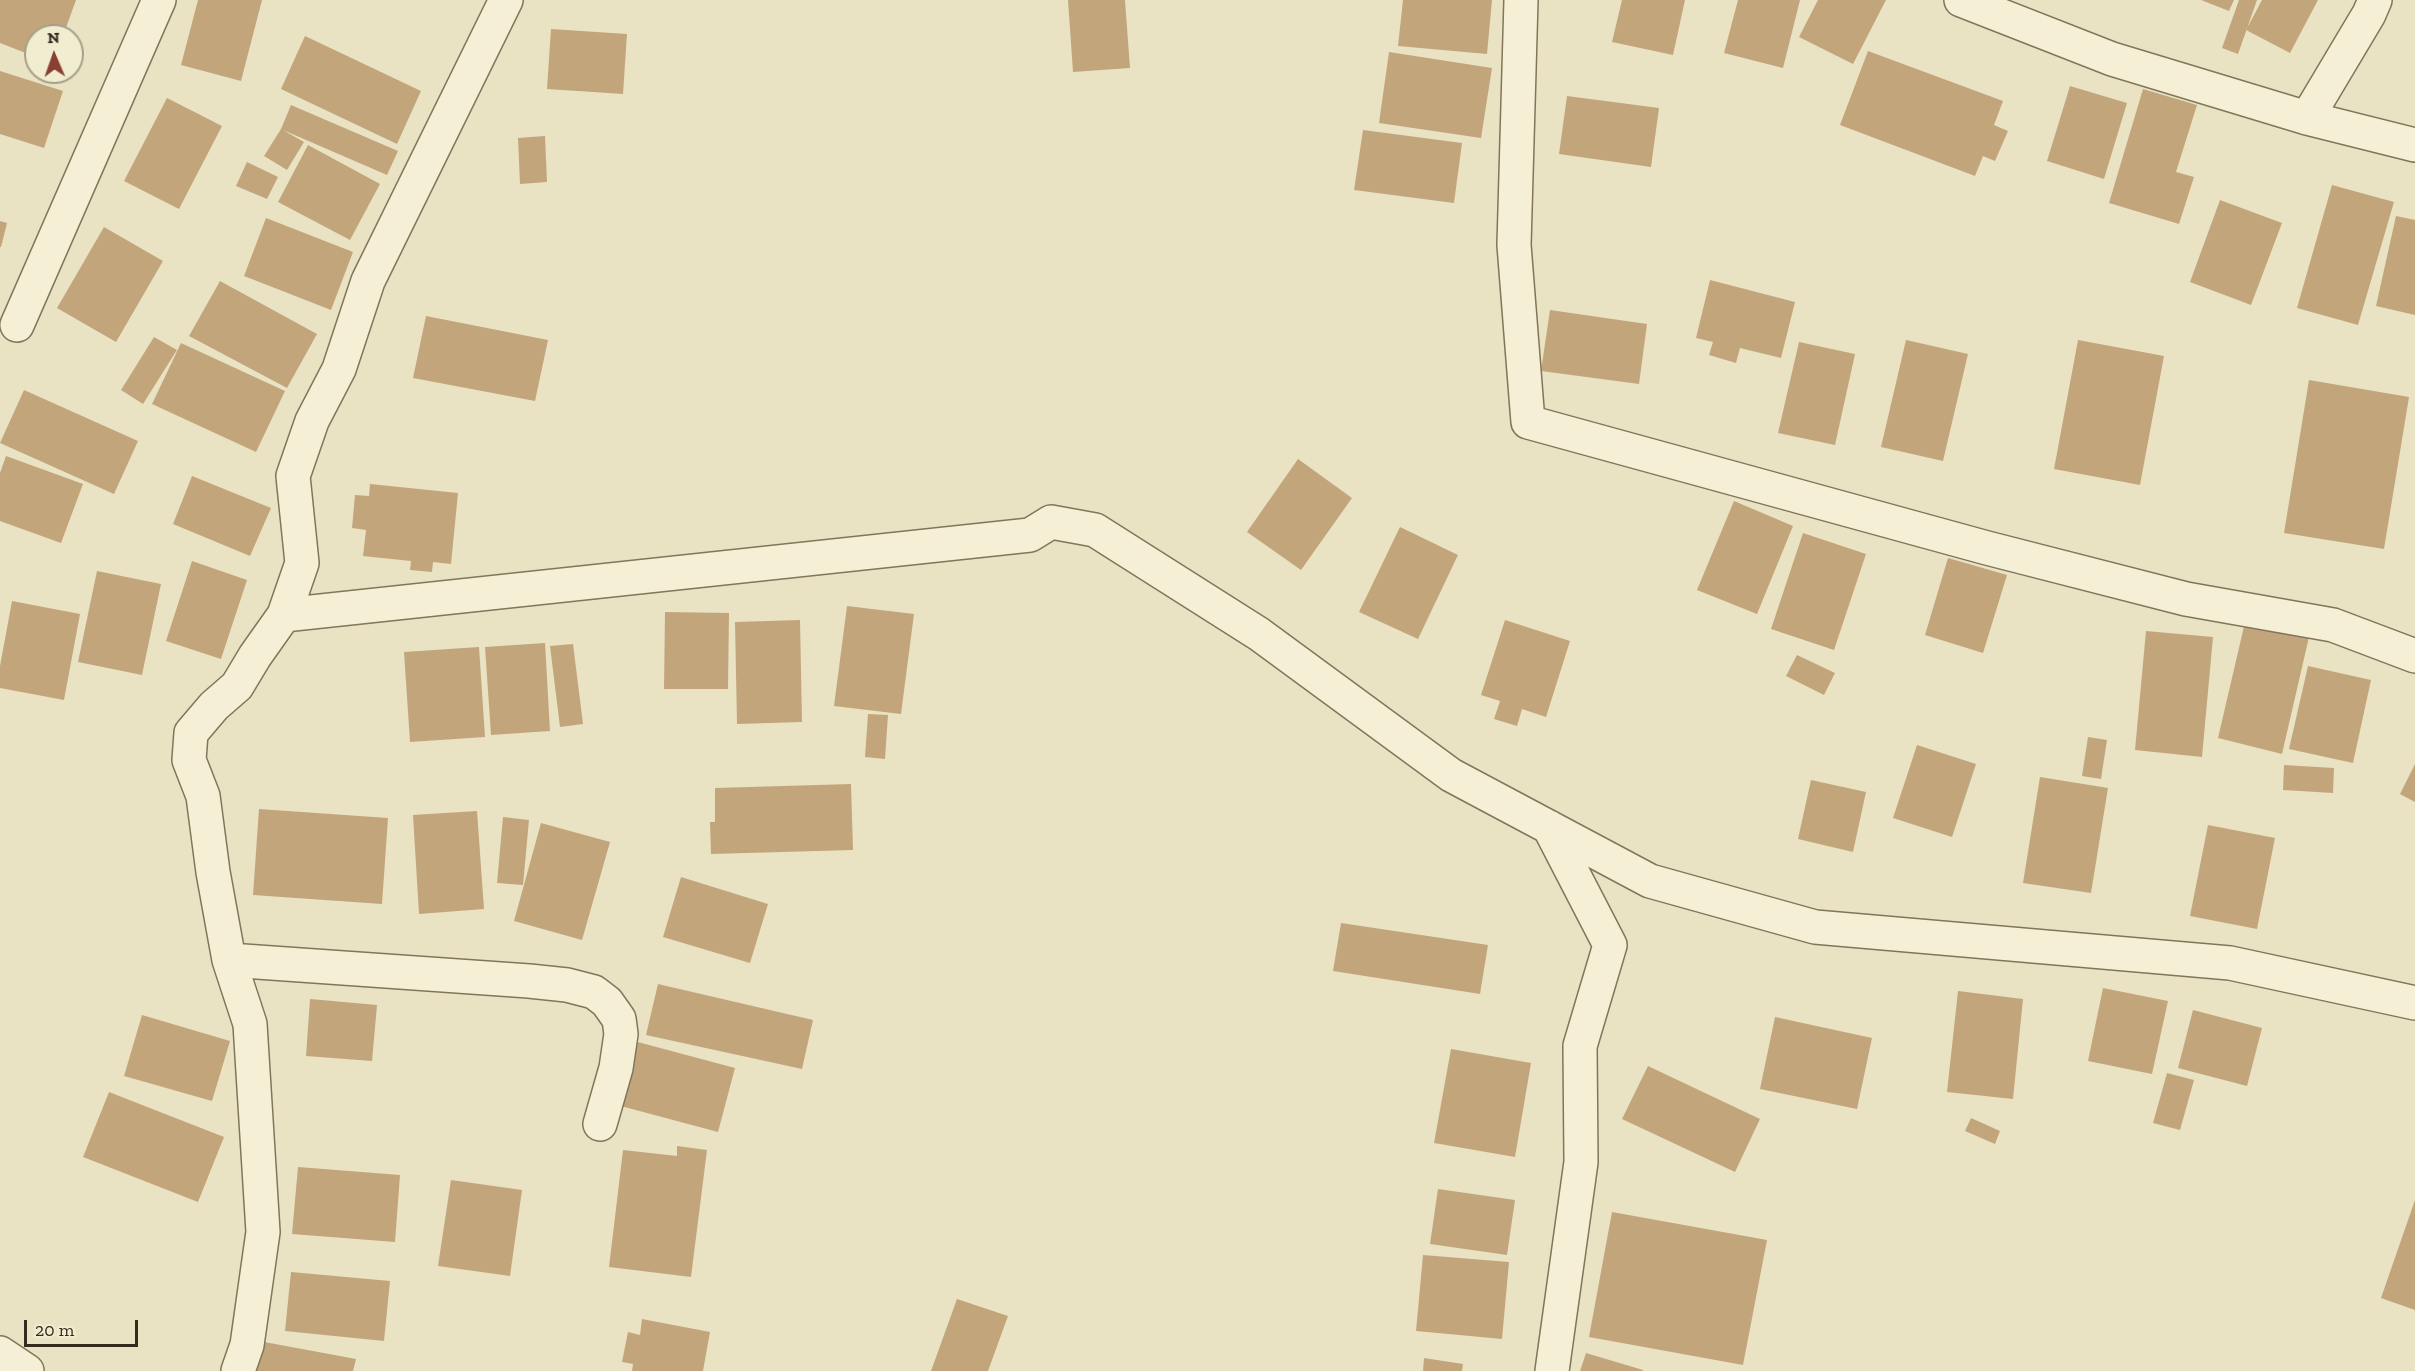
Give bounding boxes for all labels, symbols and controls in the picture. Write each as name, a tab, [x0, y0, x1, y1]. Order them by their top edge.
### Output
north arrow	[24, 24, 84, 84]
text: N	[47, 28, 60, 47]
scale bar	[27, 1308, 141, 1346]
text: 20 m	[35, 1319, 74, 1341]

